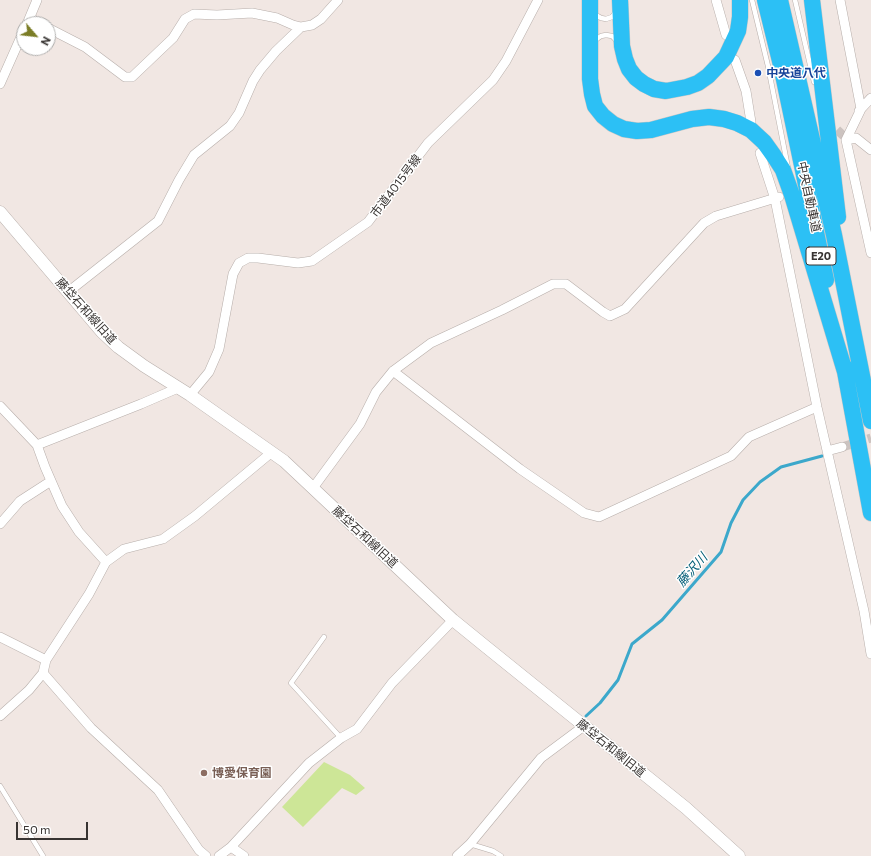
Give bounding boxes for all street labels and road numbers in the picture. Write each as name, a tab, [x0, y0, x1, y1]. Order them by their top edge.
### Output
street label: 市道4015号線	[368, 152, 424, 220]
street label: 中央自動車道	[794, 160, 824, 234]
road number: E20	[806, 247, 836, 265]
street label: 藤垈石和線旧道	[53, 275, 119, 347]
street label: 藤垈石和線旧道	[329, 503, 401, 571]
street label: 藤垈石和線旧道	[574, 716, 648, 780]

